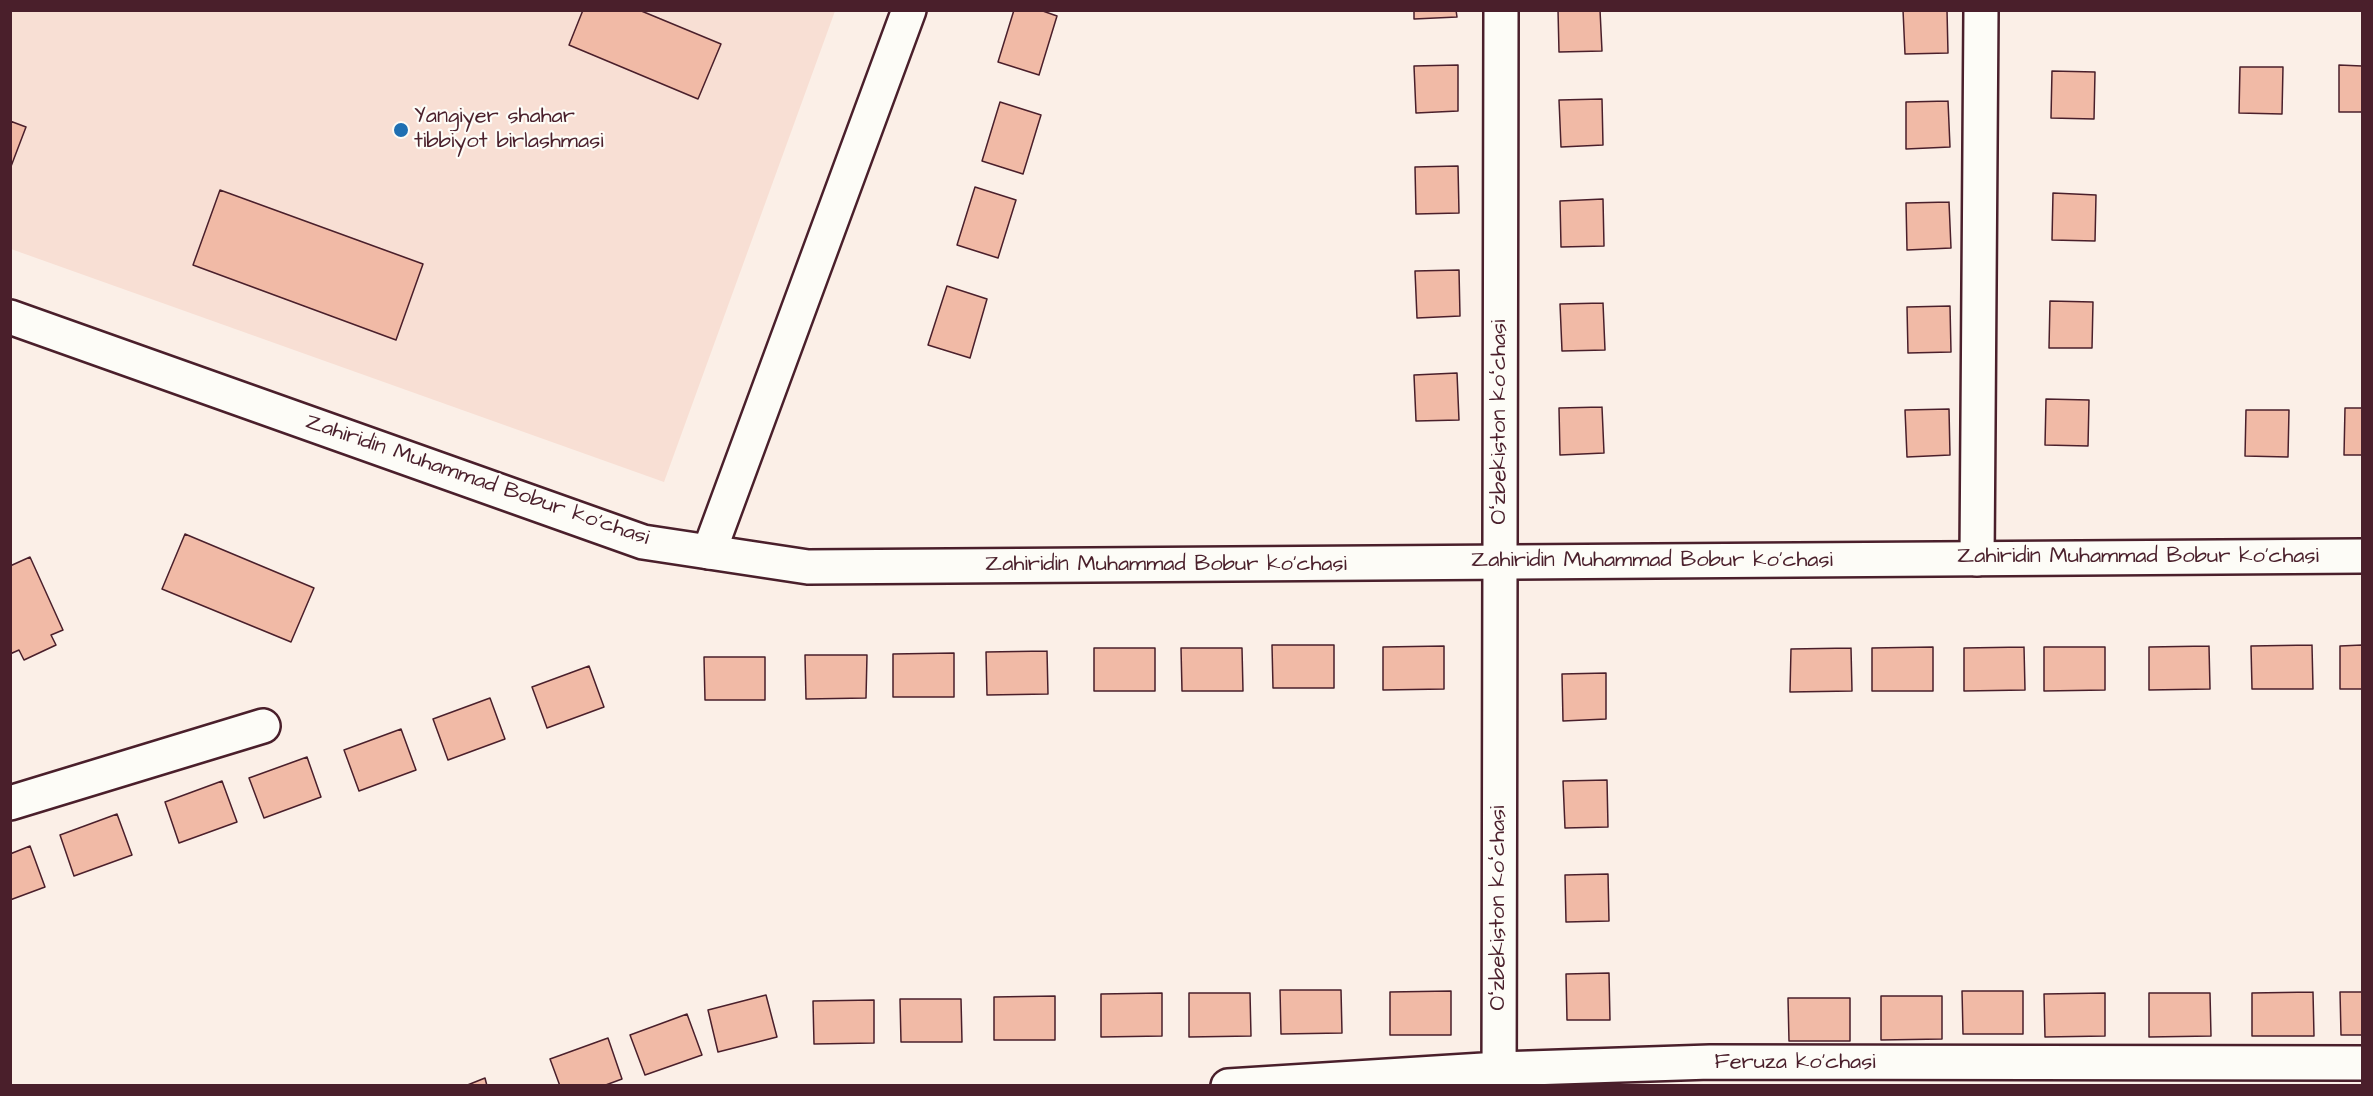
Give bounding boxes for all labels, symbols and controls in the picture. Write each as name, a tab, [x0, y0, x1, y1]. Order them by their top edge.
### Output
place label: Yangiyer shahar tibbiyot birlashmasi	[414, 104, 604, 156]
marker: Yangiyer shahar tibbiyot birlashmasi	[392, 121, 410, 139]
street label: Oʻzbekiston koʻchasi	[1487, 320, 1513, 524]
street label: Zahiridin Muhammad Bobur ko'chasi	[302, 410, 652, 552]
street label: Zahiridin Muhammad Bobur ko'chasi	[1957, 544, 2319, 570]
street label: Zahiridin Muhammad Bobur ko'chasi	[1471, 548, 1833, 574]
street label: Zahiridin Muhammad Bobur ko'chasi	[985, 552, 1347, 578]
street label: Oʻzbekiston koʻchasi	[1486, 806, 1512, 1010]
street label: Feruza ko'chasi	[1714, 1050, 1876, 1076]

